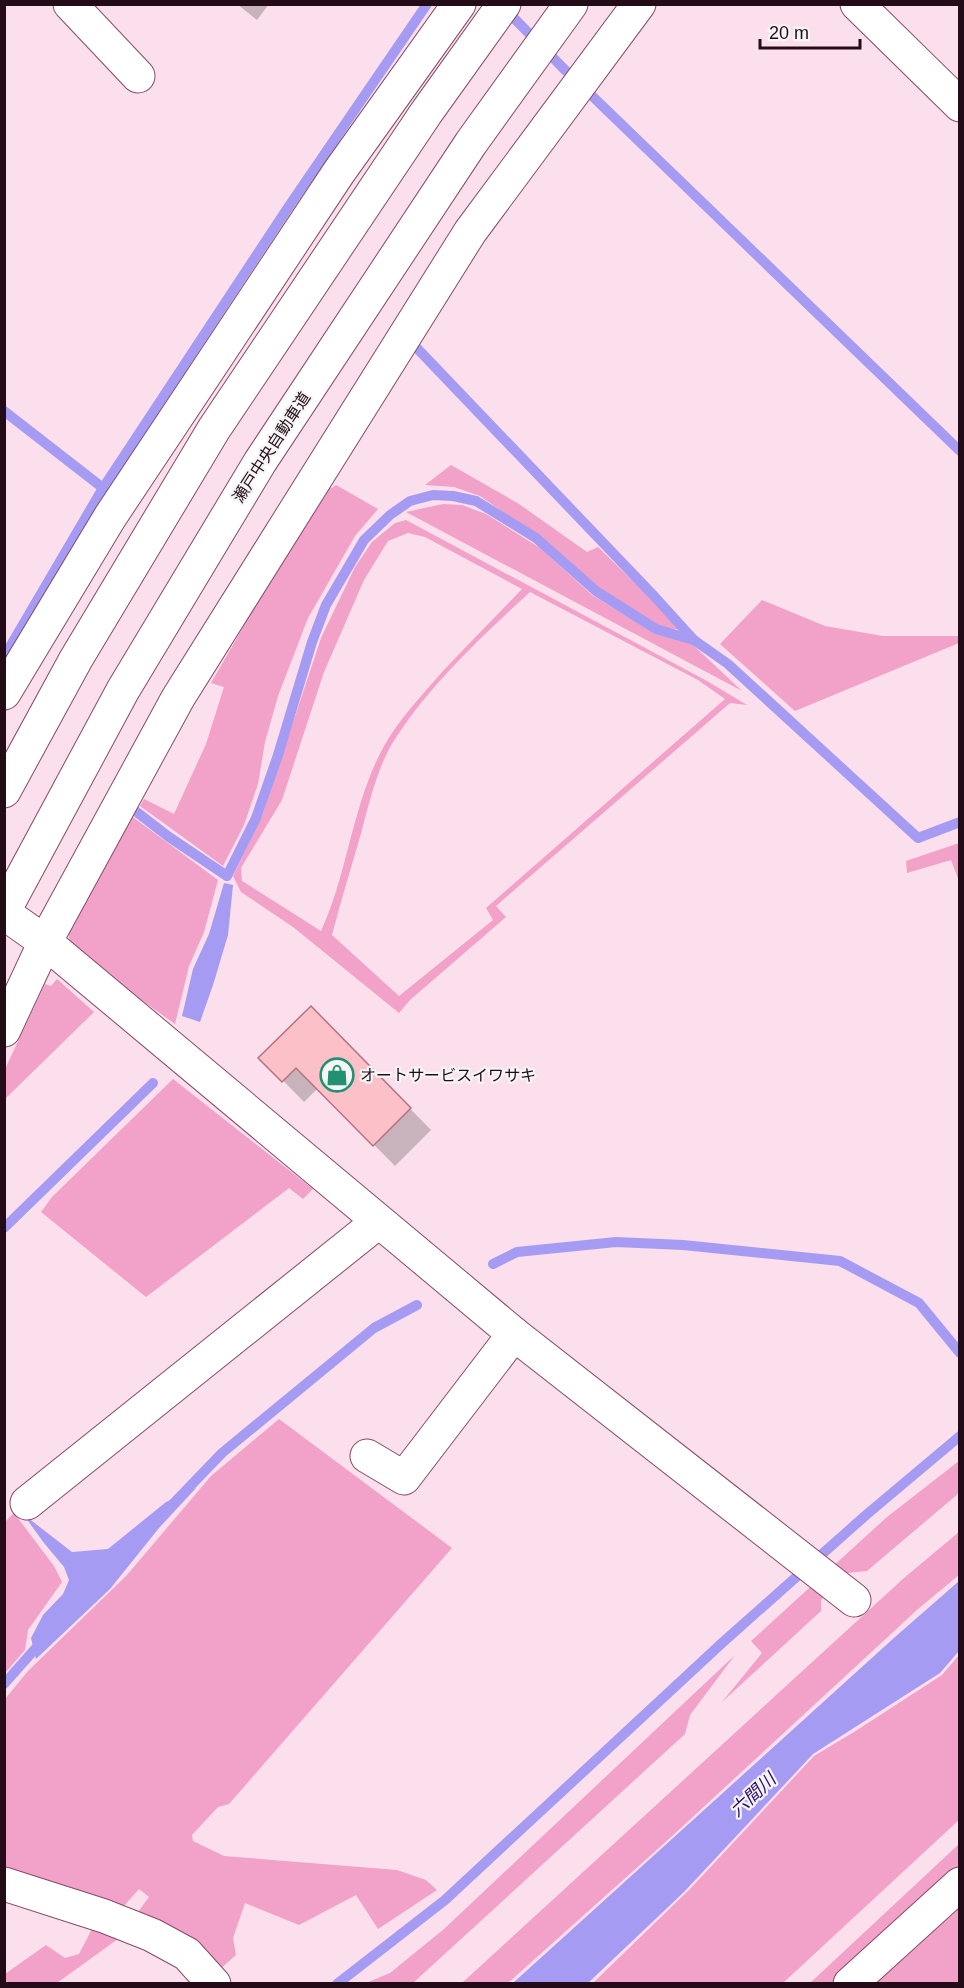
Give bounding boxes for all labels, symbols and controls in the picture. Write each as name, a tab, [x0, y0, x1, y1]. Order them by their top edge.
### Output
scale bar	[760, 12, 860, 50]
text: 20 m	[769, 23, 809, 43]
street label: 瀬戸中央自動車道	[229, 389, 313, 506]
shop icon: オートサービスイワサキ	[319, 1057, 355, 1093]
place label: オートサービスイワサキ	[360, 1067, 536, 1084]
water label: 六間川	[726, 1768, 781, 1821]

